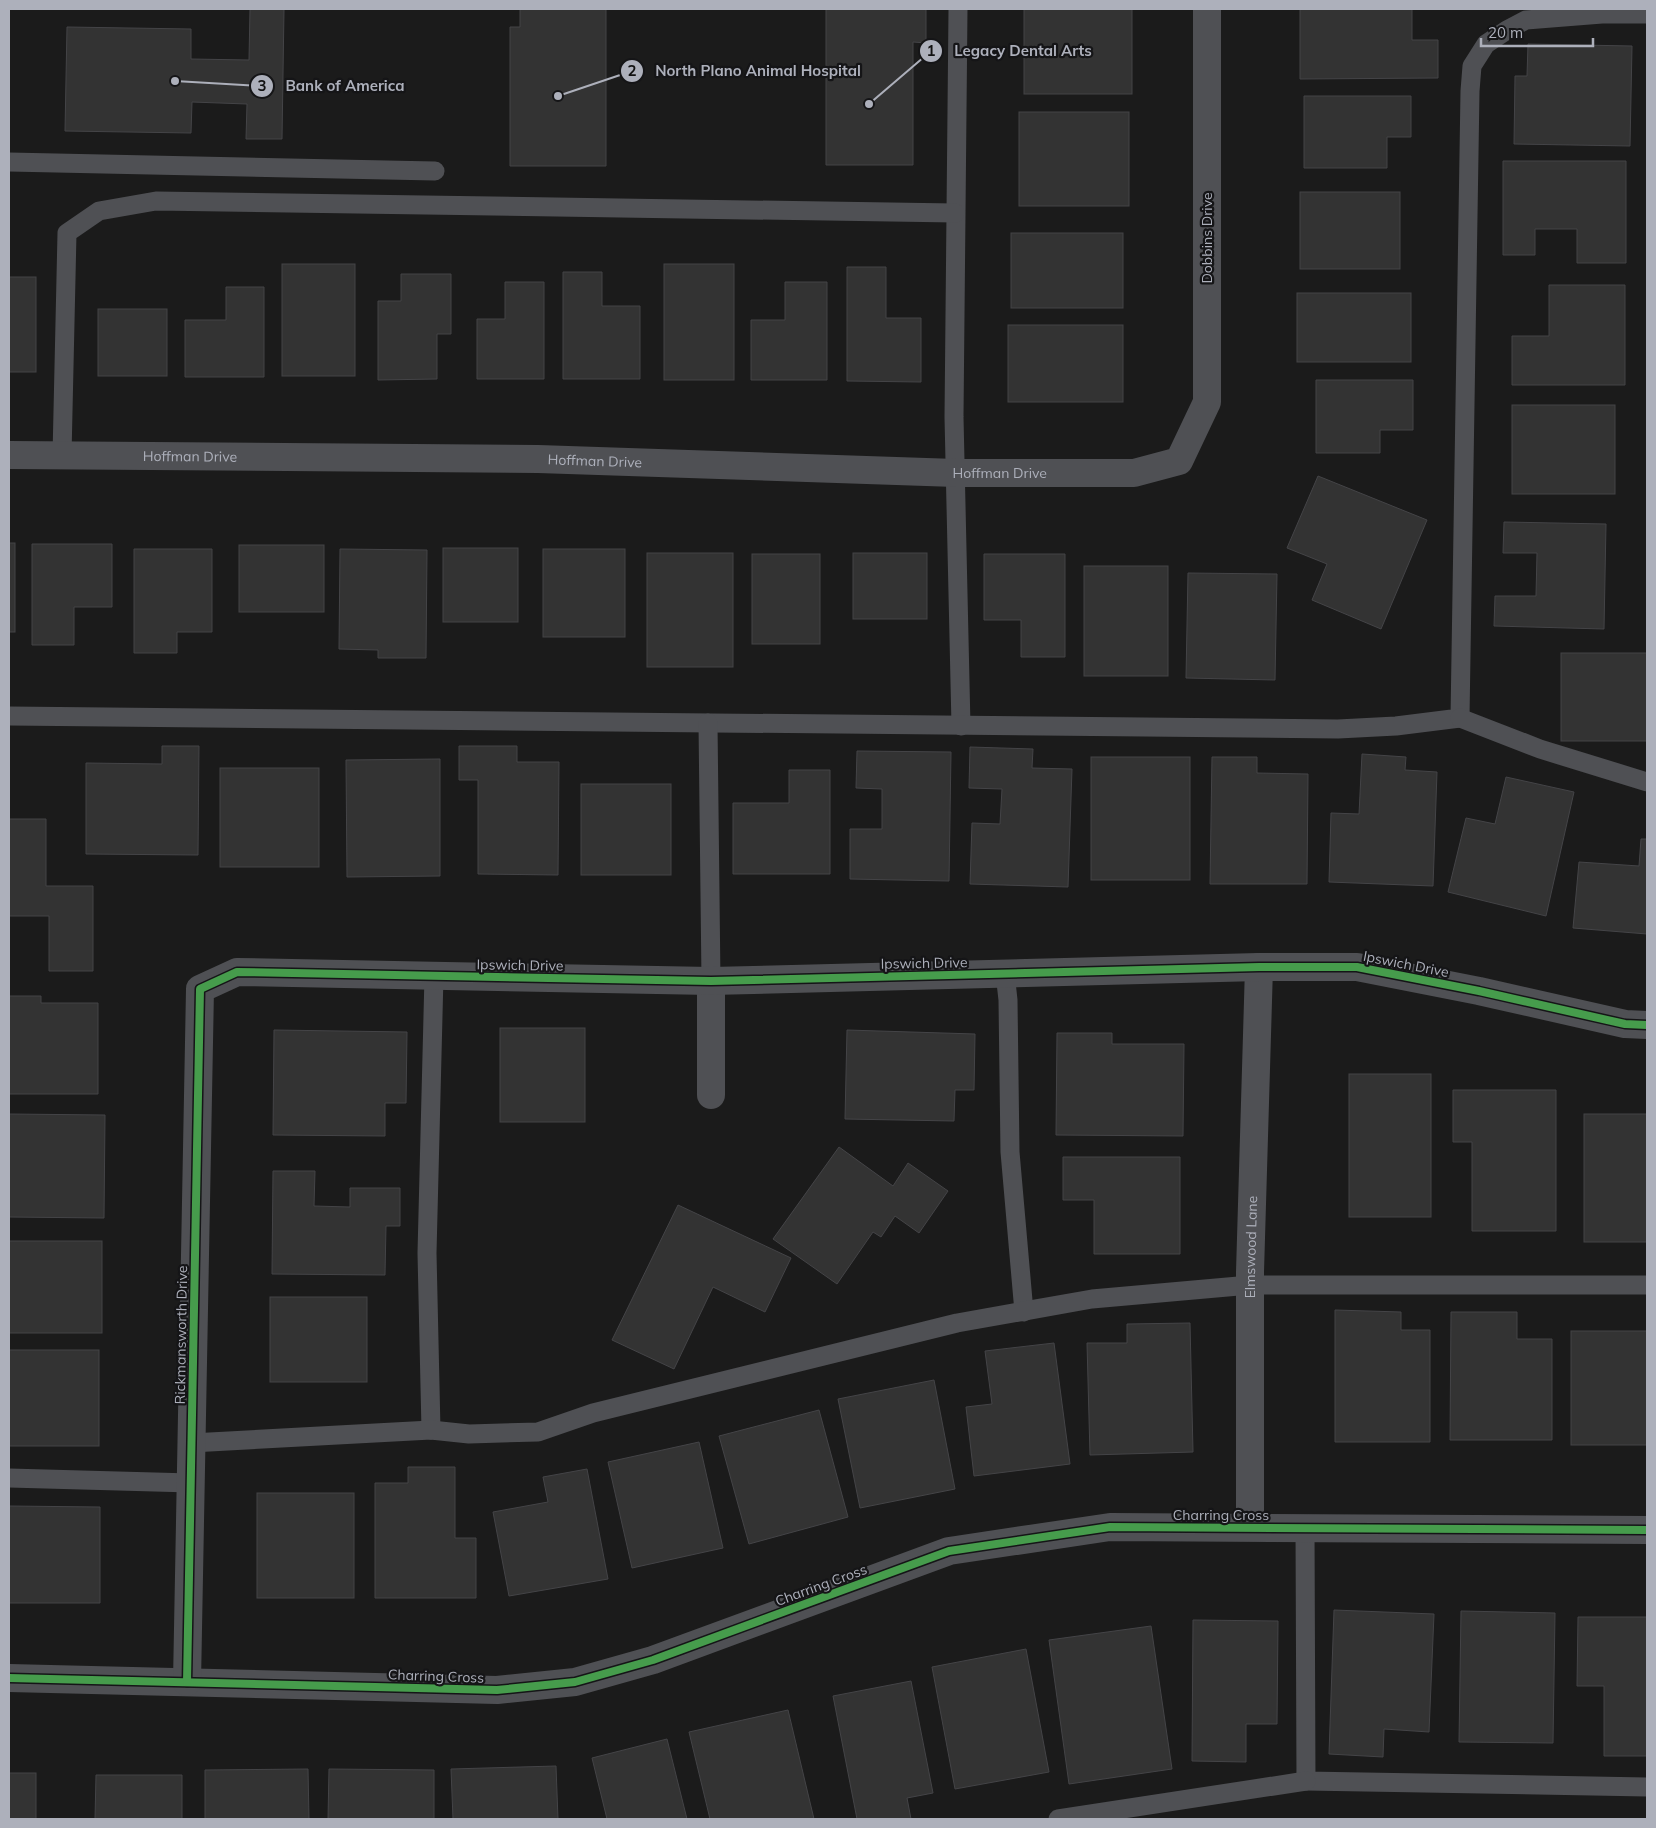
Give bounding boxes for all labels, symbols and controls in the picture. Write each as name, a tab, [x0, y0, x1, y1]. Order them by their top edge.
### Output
scale bar	[1481, 15, 1594, 47]
text: 20 m	[1488, 23, 1523, 42]
callout: Legacy Dental Arts	[919, 36, 1101, 66]
text: 1	[926, 41, 936, 60]
text: Legacy Dental Arts	[954, 41, 1092, 60]
callout: North Plano Animal Hospital	[620, 56, 870, 86]
text: 2	[627, 61, 637, 80]
text: North Plano Animal Hospital	[655, 61, 861, 80]
callout: Bank of America	[250, 71, 414, 101]
text: 3	[257, 76, 267, 95]
text: Bank of America	[285, 76, 405, 95]
street label: Dobbins Drive	[1198, 192, 1216, 284]
street label: Hoffman Drive	[143, 447, 237, 466]
street label: Hoffman Drive	[547, 450, 642, 471]
street label: Hoffman Drive	[953, 464, 1047, 482]
street label: Ipswich Drive	[1362, 947, 1450, 981]
street label: Ipswich Drive	[880, 953, 968, 973]
street label: Ipswich Drive	[476, 955, 564, 975]
street label: Elmswood Lane	[1241, 1195, 1261, 1298]
street label: Rickmansworth Drive	[171, 1265, 191, 1405]
street label: Charring Cross	[1173, 1506, 1269, 1524]
street label: Charring Cross	[773, 1560, 869, 1610]
street label: Charring Cross	[387, 1665, 485, 1687]

